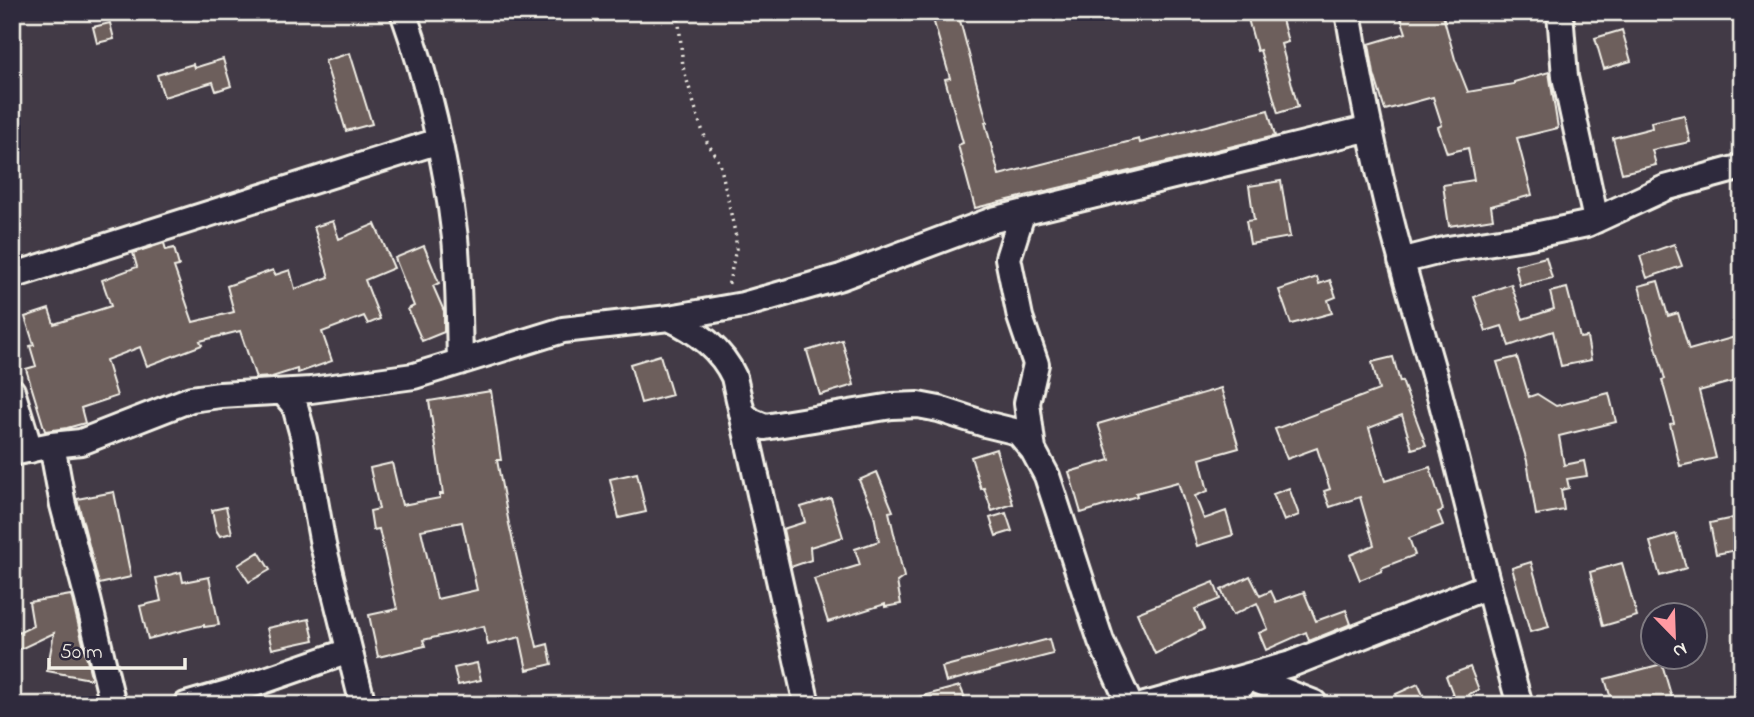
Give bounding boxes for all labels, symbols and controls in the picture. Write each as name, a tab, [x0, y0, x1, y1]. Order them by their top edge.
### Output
north arrow	[1638, 602, 1708, 672]
scale bar	[49, 626, 186, 670]
text: N	[1668, 634, 1691, 664]
text: 50 m	[60, 638, 103, 668]

